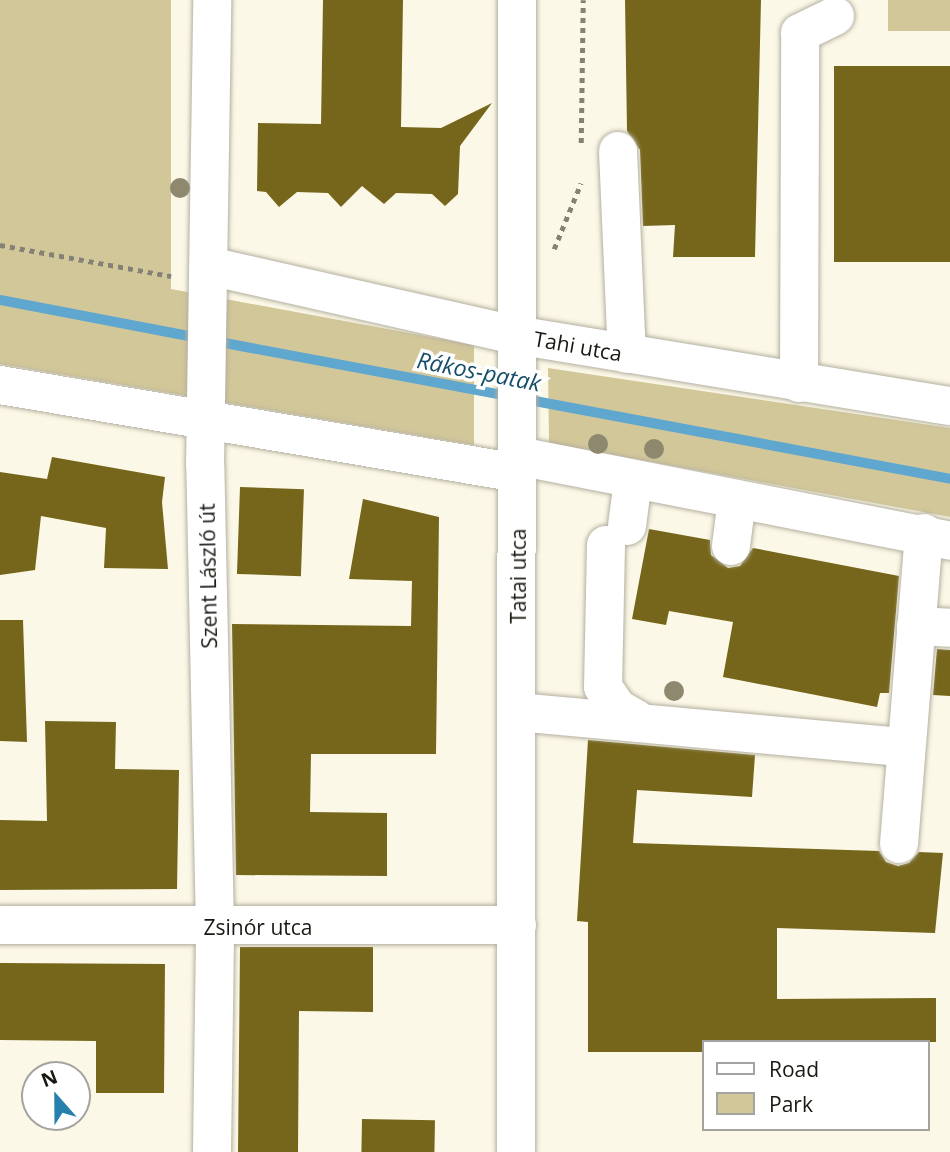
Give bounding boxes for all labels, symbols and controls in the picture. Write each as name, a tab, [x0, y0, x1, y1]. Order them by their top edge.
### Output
street label: Tahi utca	[532, 326, 624, 366]
water label: Rákos-patak	[415, 345, 543, 397]
street label: Szent László út	[194, 503, 222, 649]
street label: Tatai utca	[505, 528, 531, 624]
street label: Zsinór utca	[204, 914, 312, 940]
legend	[702, 1040, 929, 1131]
text: Road	[769, 1055, 819, 1083]
north arrow	[21, 1061, 91, 1131]
text: N	[37, 1063, 61, 1093]
text: Park	[769, 1090, 813, 1118]

